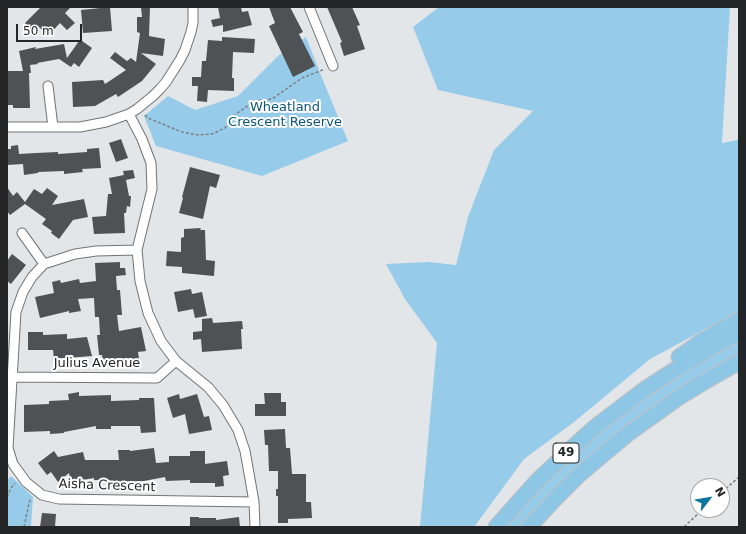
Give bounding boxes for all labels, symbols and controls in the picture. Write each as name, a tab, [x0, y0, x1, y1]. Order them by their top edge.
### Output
scale bar	[18, 16, 84, 42]
text: 50 m	[23, 24, 54, 38]
park label: Wheatland Crescent Reserve	[228, 100, 342, 131]
street label: Julius Avenue	[54, 356, 140, 372]
road number: 49	[553, 443, 579, 463]
street label: Aisha Crescent	[58, 477, 156, 495]
north arrow	[690, 478, 730, 518]
text: N	[712, 485, 728, 499]

